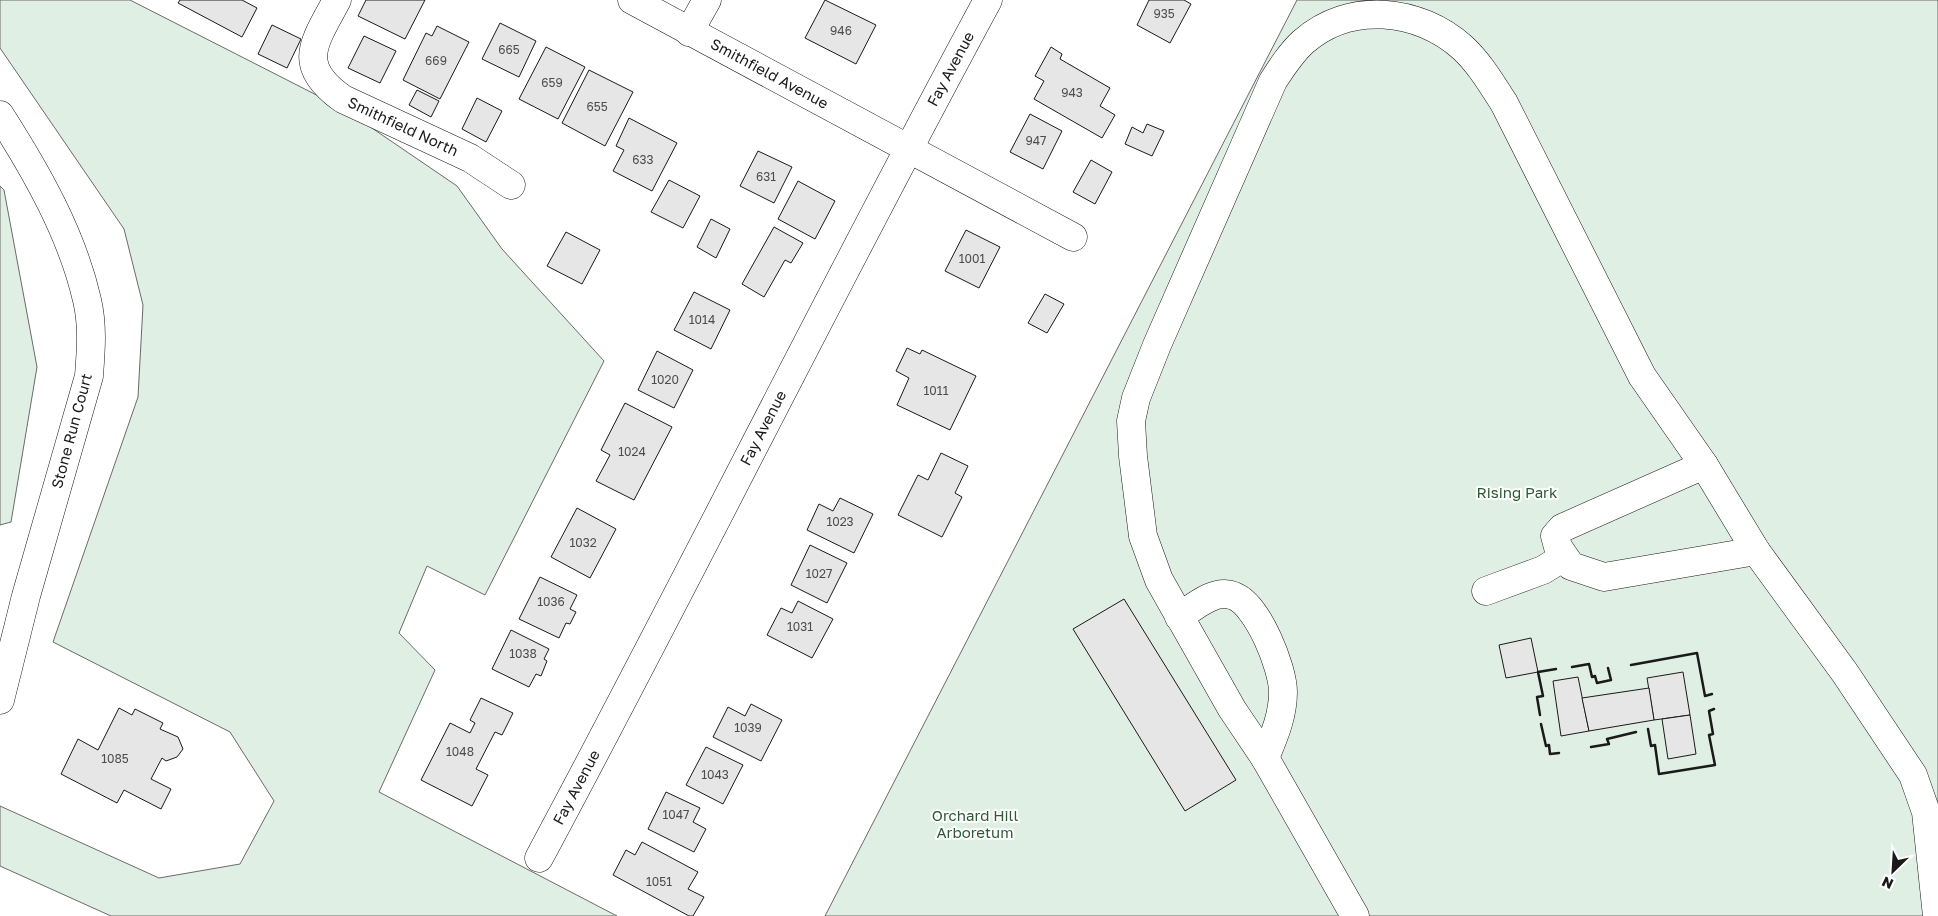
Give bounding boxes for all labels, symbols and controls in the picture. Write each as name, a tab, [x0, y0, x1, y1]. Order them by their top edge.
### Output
house number: 935	[1153, 6, 1175, 21]
house number: 946	[830, 23, 852, 38]
street label: Fay Avenue	[923, 28, 977, 109]
street label: Smithfield Avenue	[708, 34, 832, 112]
house number: 665	[498, 42, 520, 57]
house number: 669	[425, 53, 447, 68]
house number: 659	[541, 75, 563, 90]
house number: 943	[1061, 85, 1083, 100]
street label: Smithfield North	[345, 93, 462, 159]
house number: 655	[586, 99, 608, 114]
house number: 947	[1026, 133, 1046, 148]
house number: 633	[632, 152, 654, 167]
house number: 631	[756, 169, 776, 184]
house number: 1001	[959, 251, 985, 266]
house number: 1014	[689, 312, 715, 327]
street label: Stone Run Court	[47, 371, 95, 490]
house number: 1020	[651, 372, 679, 387]
house number: 1011	[924, 383, 949, 398]
street label: Fay Avenue	[736, 387, 789, 468]
house number: 1024	[618, 444, 646, 459]
park label: Rising Park	[1477, 483, 1558, 501]
house number: 1023	[826, 514, 854, 529]
house number: 1032	[569, 535, 597, 550]
house number: 1027	[806, 566, 832, 581]
house number: 1036	[537, 594, 565, 609]
house number: 1031	[787, 619, 813, 634]
house number: 1038	[509, 646, 537, 661]
house number: 1039	[734, 720, 762, 735]
house number: 1048	[446, 744, 474, 759]
street label: Fay Avenue	[549, 746, 603, 827]
house number: 1085	[101, 751, 129, 766]
house number: 1043	[701, 767, 729, 782]
park label: Orchard Hill Arboretum	[932, 806, 1018, 841]
house number: 1047	[663, 807, 689, 822]
north arrow	[1868, 846, 1918, 896]
text: N	[1879, 873, 1896, 893]
house number: 1051	[646, 874, 672, 889]

